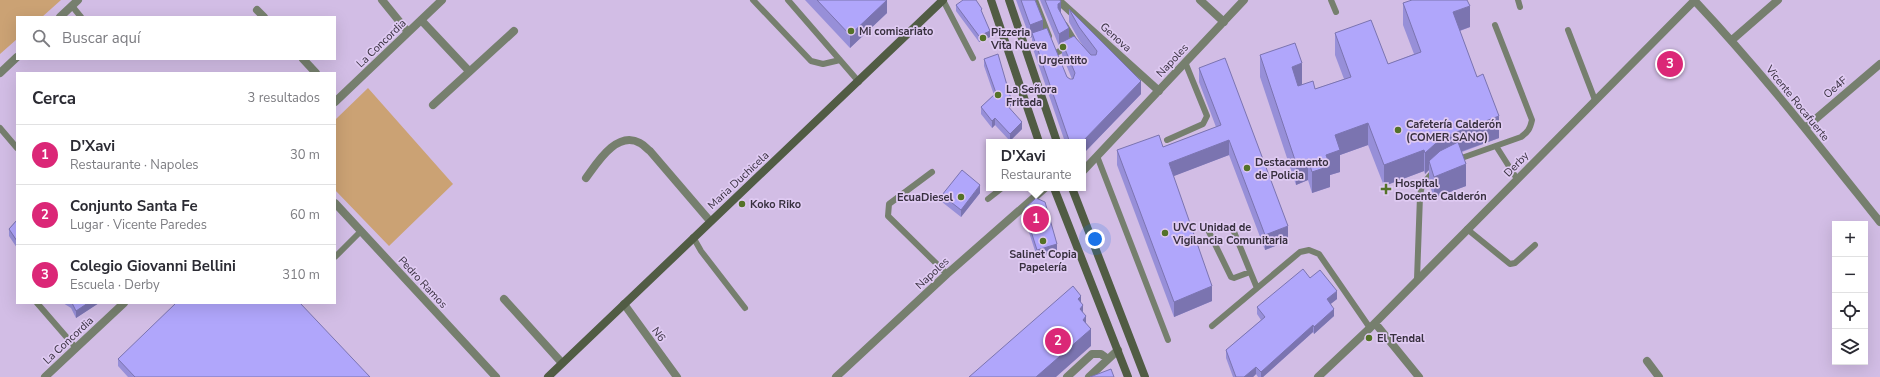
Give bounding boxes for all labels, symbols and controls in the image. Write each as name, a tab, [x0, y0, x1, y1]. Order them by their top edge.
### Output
search box	[16, 16, 336, 60]
street label: La Concordia	[353, 16, 410, 71]
street label: Genova	[1097, 19, 1135, 56]
place label: Mi comisariato	[859, 24, 933, 39]
place label: Pizzeria Vita Nueva	[990, 25, 1047, 53]
marker: Mi comisariato	[846, 26, 856, 36]
icon: search	[30, 27, 52, 49]
text: Buscar aquí	[62, 28, 140, 48]
marker: Pizzeria Vita Nueva	[978, 33, 988, 43]
street label: Napoles	[1153, 40, 1192, 80]
marker: Urgentito	[1058, 42, 1068, 52]
pin: 3	[1657, 49, 1683, 79]
place label: Urgentito	[1039, 53, 1087, 68]
street label: Vicente Rocafuerte	[1762, 61, 1833, 144]
street label: Oe4F	[1820, 73, 1850, 102]
place label: La Señora Fritada	[1006, 82, 1057, 110]
text: Cerca	[32, 87, 76, 110]
text: 3 resultados	[248, 89, 320, 107]
marker: La Señora Fritada	[993, 90, 1003, 100]
place label: Cafetería Calderón (COMER SANO)	[1406, 117, 1502, 145]
marker: Cafetería Calderón (COMER SANO)	[1393, 125, 1403, 135]
text: D'Xavi	[70, 136, 115, 156]
popup	[986, 139, 1086, 191]
text: 1	[41, 146, 49, 164]
text: 30 m	[290, 146, 320, 164]
text: D'Xavi	[1001, 146, 1046, 166]
street label: Maria Duchicela	[705, 148, 772, 213]
street label: Derby	[1501, 148, 1532, 180]
place label: Destacamento de Policia	[1255, 155, 1329, 183]
text: Restaurante · Napoles	[70, 156, 199, 174]
marker: Destacamento de Policia	[1242, 163, 1252, 173]
text: Restaurante	[1001, 166, 1071, 184]
place label: Hospital Docente Calderón	[1395, 176, 1487, 204]
marker: Hospital Docente Calderón	[1380, 183, 1392, 195]
place label: EcuaDiesel	[897, 190, 953, 205]
marker: EcuaDiesel	[956, 192, 966, 202]
text: Conjunto Santa Fe	[70, 196, 198, 216]
place label: Koko Riko	[750, 197, 801, 212]
marker: Koko Riko	[737, 199, 747, 209]
pin: 1	[1023, 204, 1049, 234]
text: 2	[41, 206, 49, 224]
text: 60 m	[290, 206, 320, 224]
text: Lugar · Vicente Paredes	[70, 216, 207, 234]
place label: UVC Unidad de Vigilancia Comunitaria	[1172, 220, 1288, 248]
map controls	[1832, 221, 1868, 365]
button: +	[1832, 221, 1868, 257]
marker: UVC Unidad de Vigilancia Comunitaria	[1160, 228, 1170, 238]
your location	[1085, 229, 1105, 249]
marker: Salinet Copia Papelería	[1038, 236, 1048, 246]
place label: Salinet Copia Papelería	[1009, 247, 1077, 275]
street label: Pedro Ramos	[395, 253, 451, 312]
street label: Napoles	[912, 254, 952, 293]
text: Colegio Giovanni Bellini	[70, 256, 236, 276]
button: −	[1832, 257, 1868, 293]
text: 3	[41, 266, 49, 284]
text: 310 m	[282, 266, 320, 284]
text: Escuela · Derby	[70, 276, 160, 294]
button: locate	[1832, 293, 1868, 329]
street label: La Concordia	[40, 313, 97, 368]
street label: N6	[648, 324, 669, 345]
pin: 2	[1045, 326, 1071, 356]
button: layers	[1832, 329, 1868, 365]
place label: El Tendal	[1377, 331, 1425, 346]
marker: El Tendal	[1364, 333, 1374, 343]

